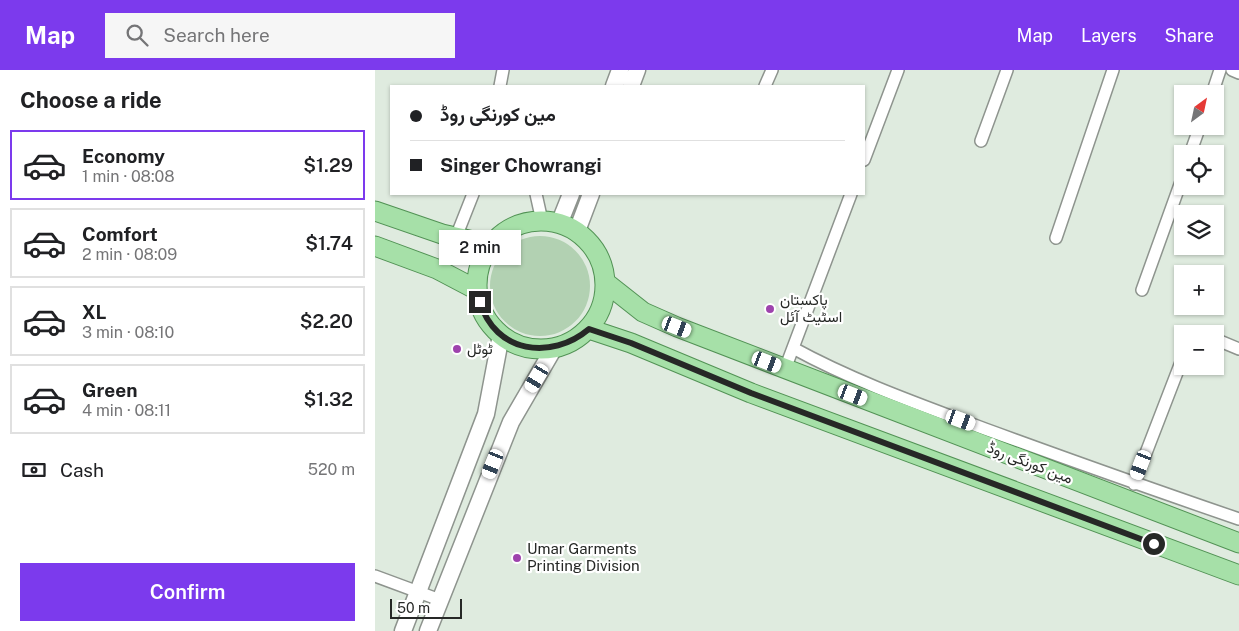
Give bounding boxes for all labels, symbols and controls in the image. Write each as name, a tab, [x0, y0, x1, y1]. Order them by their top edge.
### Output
search box	[105, 13, 455, 58]
text: Map	[25, 21, 75, 49]
icon: search	[123, 21, 151, 49]
text: Search here	[163, 24, 270, 46]
text: Map	[1017, 25, 1053, 46]
text: Layers	[1081, 25, 1137, 46]
text: Share	[1165, 25, 1214, 46]
north arrow	[1174, 85, 1224, 135]
map controls	[1174, 85, 1224, 375]
text: Choose a ride	[20, 87, 162, 113]
text: مین کورنگی روڈ	[440, 103, 556, 125]
icon: car	[22, 143, 67, 188]
text: Economy	[82, 145, 165, 167]
button: locate	[1174, 145, 1224, 195]
text: $1.29	[303, 154, 353, 176]
text: Singer Chowrangi	[440, 154, 602, 176]
text: 1 min · 08:08	[82, 167, 175, 186]
button: layers	[1174, 205, 1224, 255]
icon: car	[22, 221, 67, 266]
text: Comfort	[82, 223, 158, 245]
callout: 2 min	[439, 230, 521, 264]
text: $1.74	[305, 232, 353, 254]
text: 2 min	[459, 238, 501, 257]
text: 2 min · 08:09	[82, 245, 177, 264]
button: +	[1174, 265, 1224, 315]
route end	[469, 291, 491, 313]
place label: پاکستان اسٹیٹ آئل	[780, 291, 842, 326]
icon: car	[22, 299, 67, 344]
text: XL	[82, 301, 107, 323]
marker: پاکستان اسٹیٹ آئل	[764, 303, 776, 315]
text: $2.20	[300, 310, 353, 332]
car	[660, 315, 693, 339]
text: 3 min · 08:10	[82, 323, 174, 342]
button: −	[1174, 325, 1224, 375]
place label: ٹوٹل	[467, 340, 493, 358]
marker: ٹوٹل	[451, 343, 463, 355]
car	[750, 350, 783, 374]
car	[522, 361, 551, 395]
icon: car	[22, 377, 67, 422]
text: Green	[82, 379, 137, 401]
car	[836, 383, 869, 407]
text: $1.32	[304, 388, 353, 410]
text: 4 min · 08:11	[82, 401, 171, 420]
car	[944, 408, 977, 432]
street label: مین کورنگی روڈ	[984, 438, 1075, 488]
car	[480, 447, 505, 481]
car	[1128, 448, 1153, 482]
icon: cash	[20, 456, 48, 484]
text: Cash	[60, 459, 104, 481]
text: 520 m	[308, 460, 355, 479]
route start	[1143, 533, 1165, 555]
place label: Umar Garments Printing Division	[527, 540, 640, 574]
marker: Umar Garments Printing Division	[511, 552, 523, 564]
button: Confirm	[20, 563, 355, 621]
scale bar	[390, 596, 463, 619]
text: 50 m	[397, 600, 430, 616]

